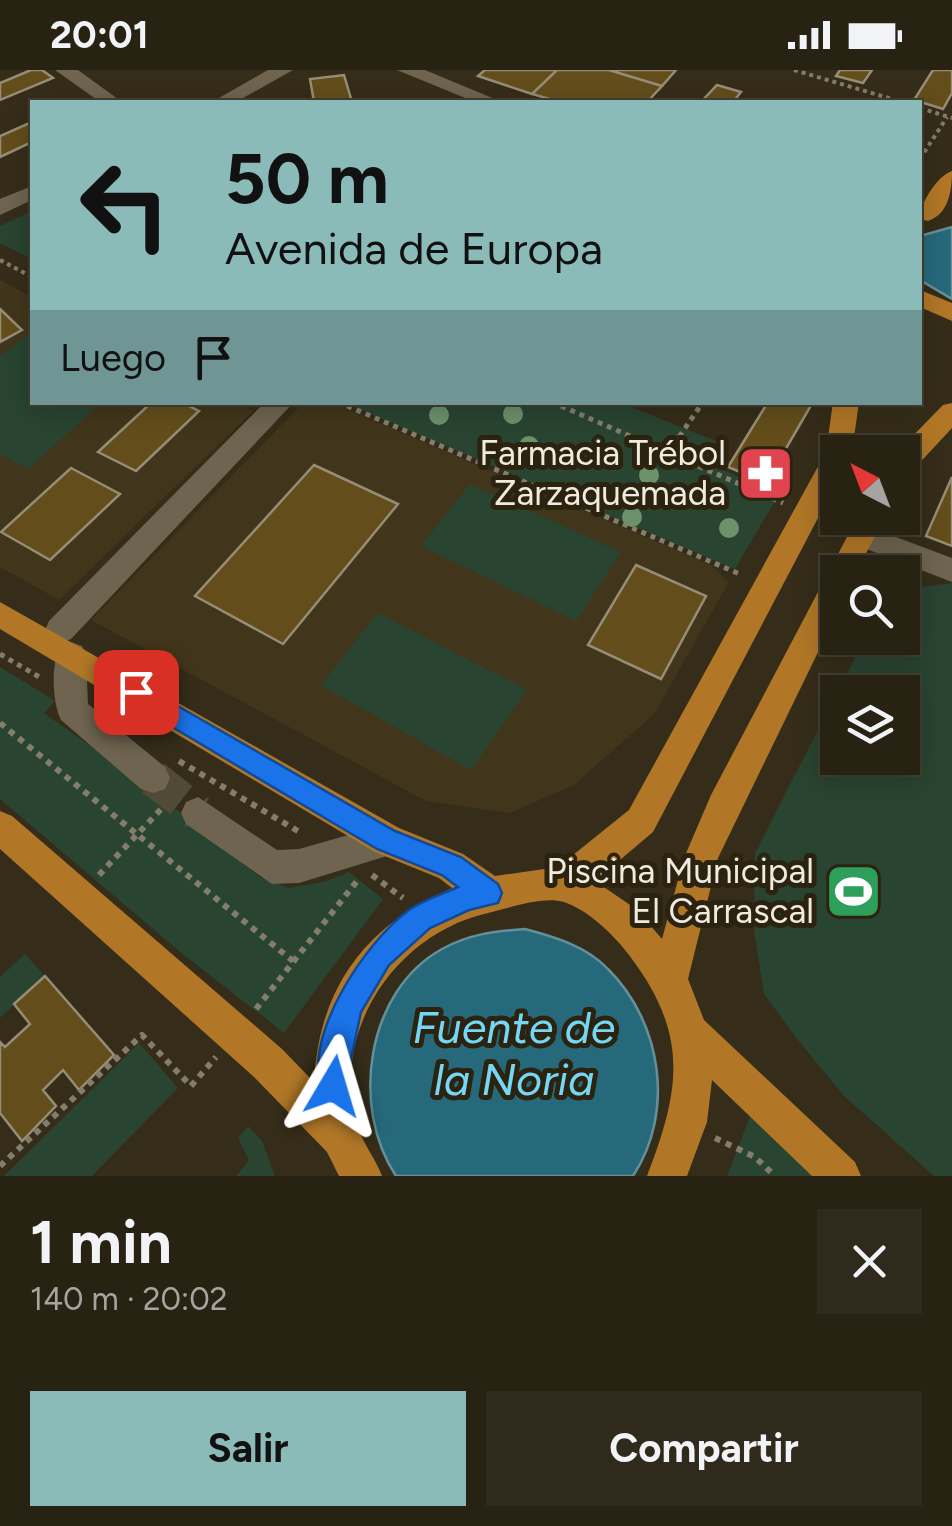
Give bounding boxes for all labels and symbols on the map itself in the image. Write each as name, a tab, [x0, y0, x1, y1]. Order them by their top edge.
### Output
place label: Farmacia Trébol Zarzaquemada	[479, 432, 726, 514]
north arrow	[820, 435, 920, 535]
pharmacy icon: Farmacia Trébol Zarzaquemada	[735, 443, 795, 503]
pin	[94, 650, 179, 735]
place label: Piscina Municipal El Carrascal	[546, 850, 814, 932]
sports icon: Piscina Municipal El Carrascal	[823, 861, 883, 921]
water label: Fuente de la Noria	[413, 1000, 615, 1106]
position arrow	[281, 1034, 385, 1138]

